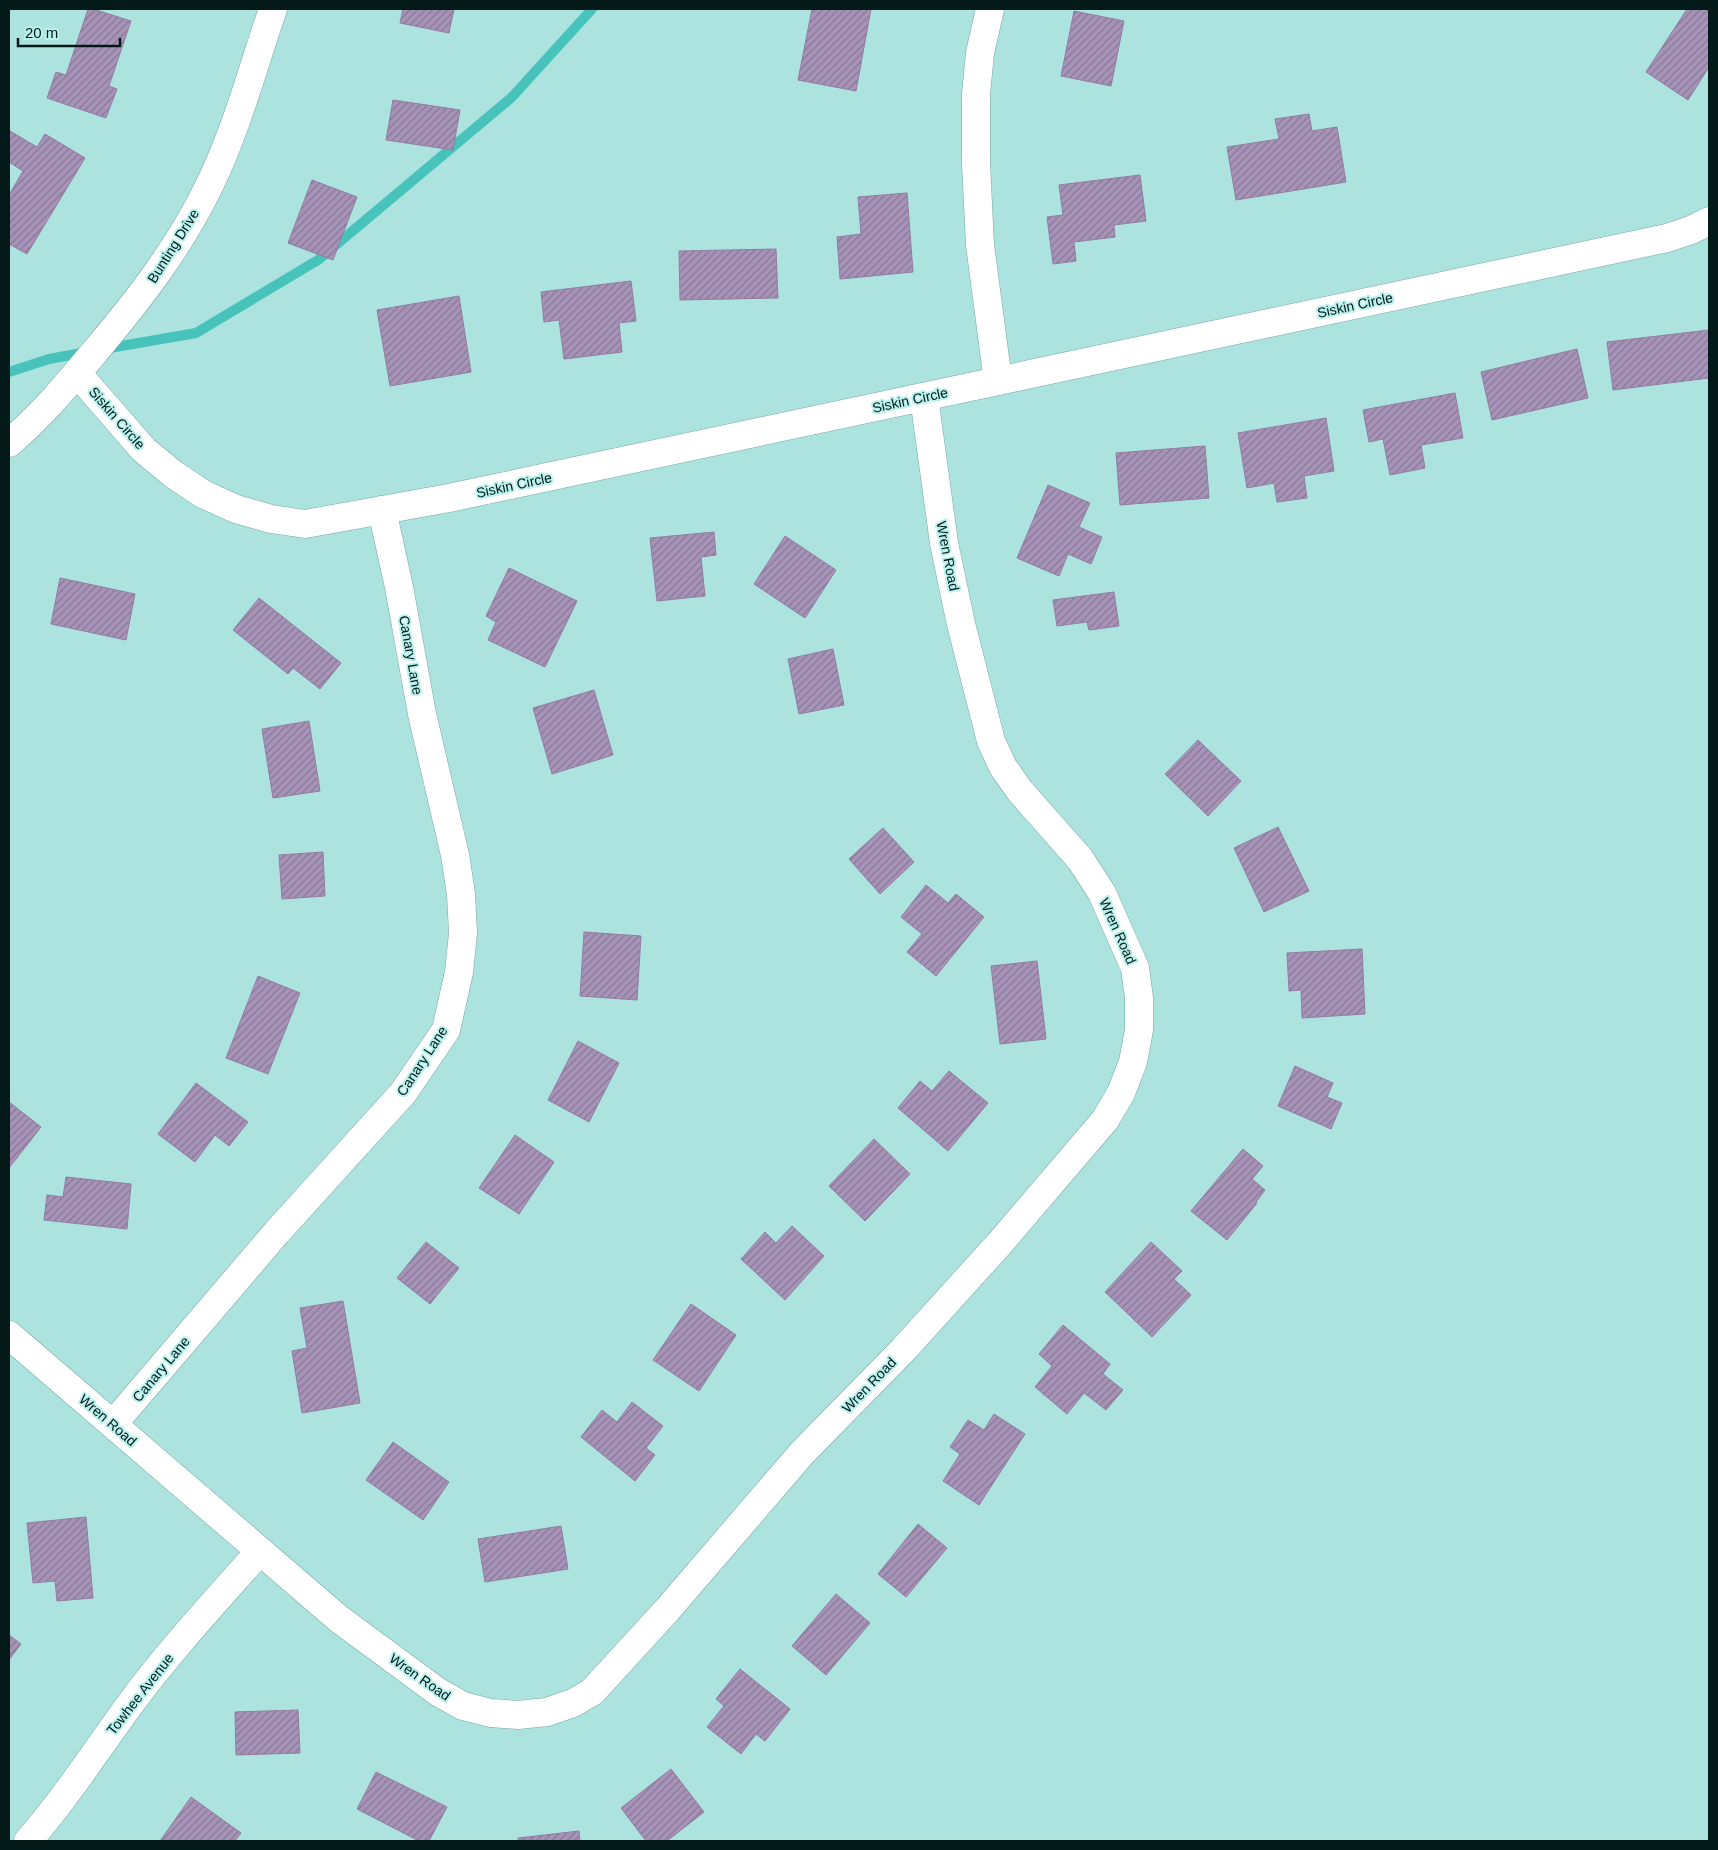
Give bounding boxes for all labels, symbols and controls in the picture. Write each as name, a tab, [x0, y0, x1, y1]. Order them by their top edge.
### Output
scale bar	[18, 15, 120, 47]
text: 20 m	[25, 24, 58, 41]
street label: Bunting Drive	[144, 206, 202, 286]
street label: Siskin Circle	[1316, 289, 1395, 321]
street label: Siskin Circle	[86, 384, 148, 452]
street label: Siskin Circle	[871, 384, 950, 416]
street label: Siskin Circle	[475, 469, 554, 501]
street label: Wren Road	[933, 520, 963, 592]
street label: Canary Lane	[396, 614, 426, 696]
street label: Wren Road	[1096, 896, 1140, 966]
street label: Canary Lane	[393, 1023, 451, 1099]
street label: Canary Lane	[129, 1333, 193, 1405]
street label: Wren Road	[839, 1354, 899, 1416]
street label: Wren Road	[76, 1391, 140, 1449]
street label: Towhee Avenue	[103, 1650, 177, 1738]
street label: Wren Road	[387, 1650, 453, 1704]

